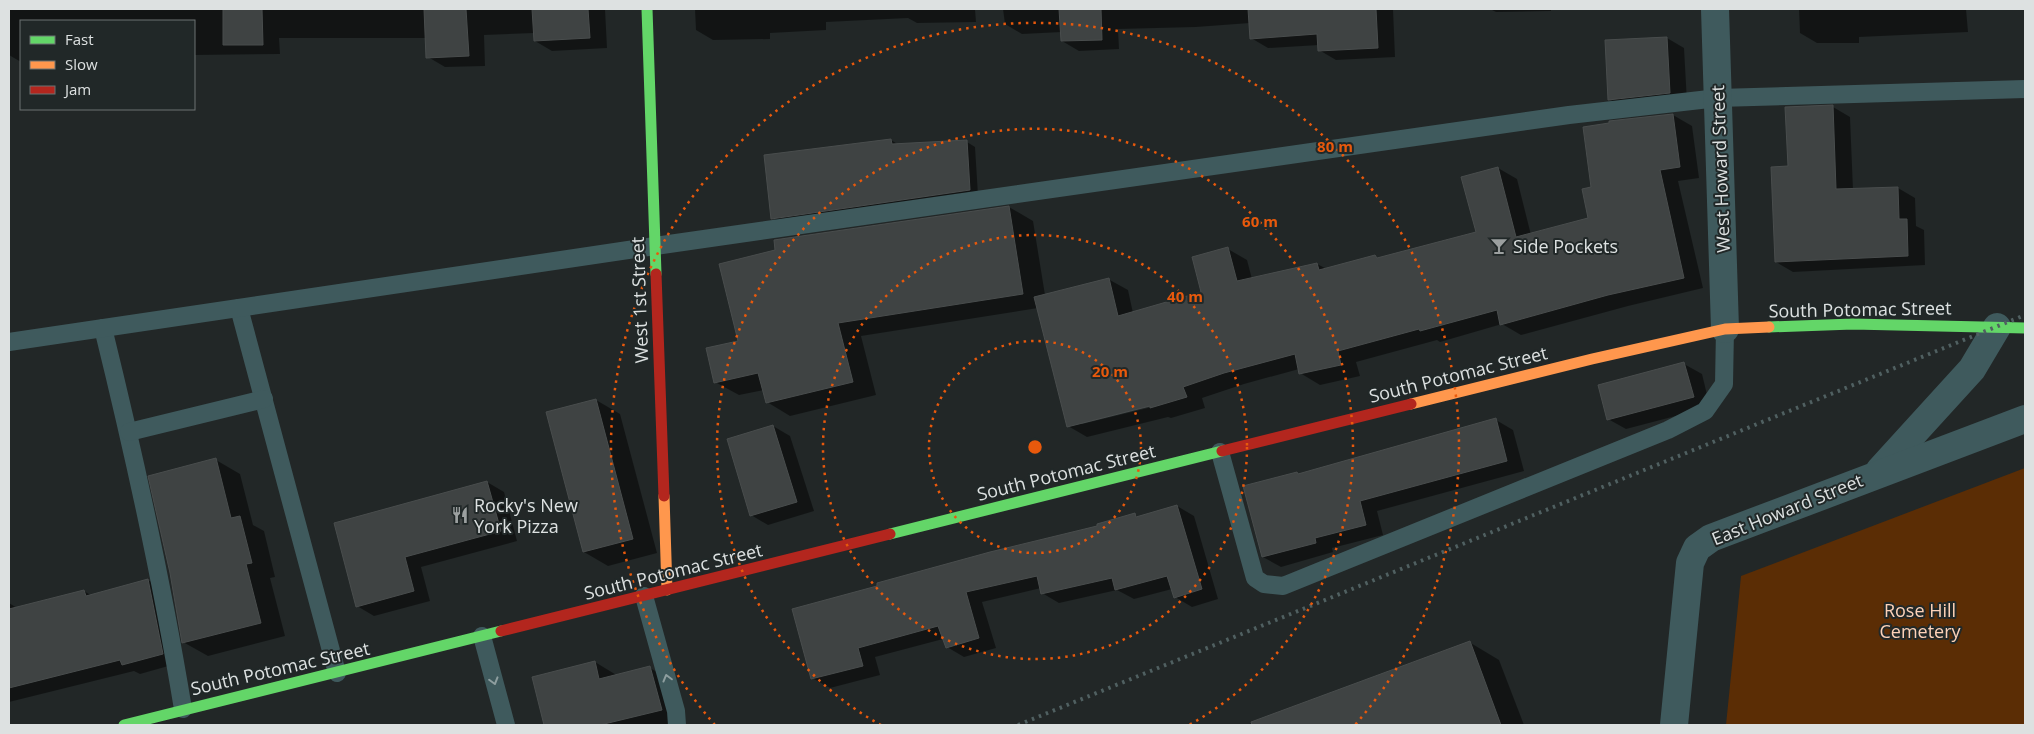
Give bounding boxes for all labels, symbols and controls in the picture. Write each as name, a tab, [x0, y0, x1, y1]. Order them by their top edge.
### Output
legend	[20, 20, 195, 110]
text: Fast	[65, 29, 94, 49]
text: Slow	[65, 54, 98, 74]
text: Jam	[63, 79, 91, 99]
street label: West Howard Street	[1705, 85, 1735, 253]
text: 80 m	[1317, 136, 1353, 156]
text: 60 m	[1242, 211, 1278, 231]
place label: Side Pockets	[1513, 234, 1618, 258]
street label: West 1st Street	[625, 236, 653, 364]
bar icon: Side Pockets	[1489, 236, 1509, 256]
text: 40 m	[1167, 286, 1203, 306]
street label: South Potomac Street	[1768, 295, 1952, 323]
street label: South Potomac Street	[1366, 340, 1550, 408]
text: 20 m	[1092, 361, 1128, 381]
street label: South Potomac Street	[974, 438, 1158, 506]
centre of rings	[1026, 438, 1044, 456]
street label: East Howard Street	[1708, 468, 1866, 550]
place label: Rocky's New York Pizza	[474, 493, 578, 538]
restaurant icon: Rocky's New York Pizza	[450, 505, 470, 525]
street label: South Potomac Street	[581, 537, 765, 605]
park label: Rose Hill Cemetery	[1879, 598, 1962, 643]
street label: South Potomac Street	[188, 636, 372, 700]
one-way arrow	[662, 673, 673, 682]
one-way arrow	[488, 676, 499, 685]

